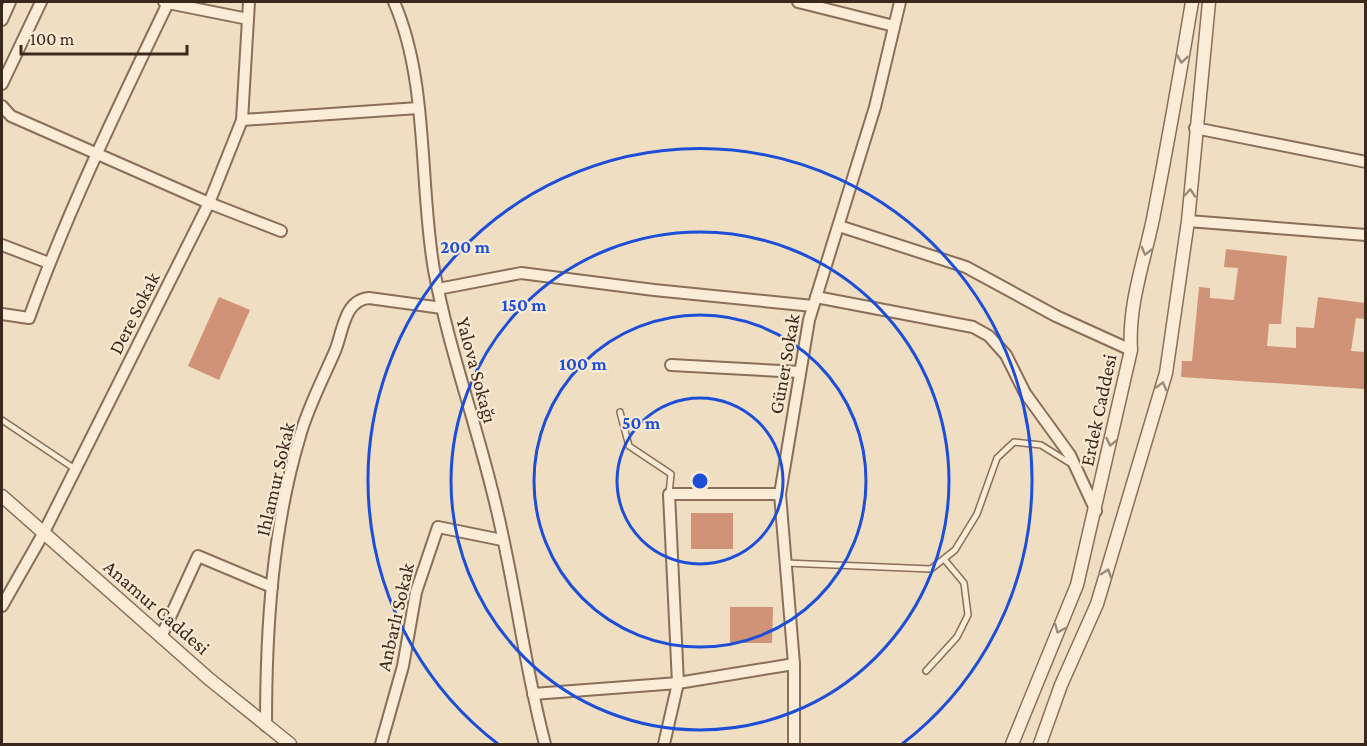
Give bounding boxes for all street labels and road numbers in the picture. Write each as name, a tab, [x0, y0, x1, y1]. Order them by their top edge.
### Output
street label: Dere Sokak	[104, 268, 164, 358]
street label: Güner Sokak	[764, 312, 804, 416]
street label: Yalova Sokağı	[451, 315, 502, 426]
street label: Erdek Caddesi	[1075, 352, 1121, 468]
street label: Ihlamur Sokak	[251, 419, 299, 538]
street label: Anamur Caddesi	[100, 555, 214, 659]
street label: Anbarlı Sokak	[372, 560, 418, 673]

